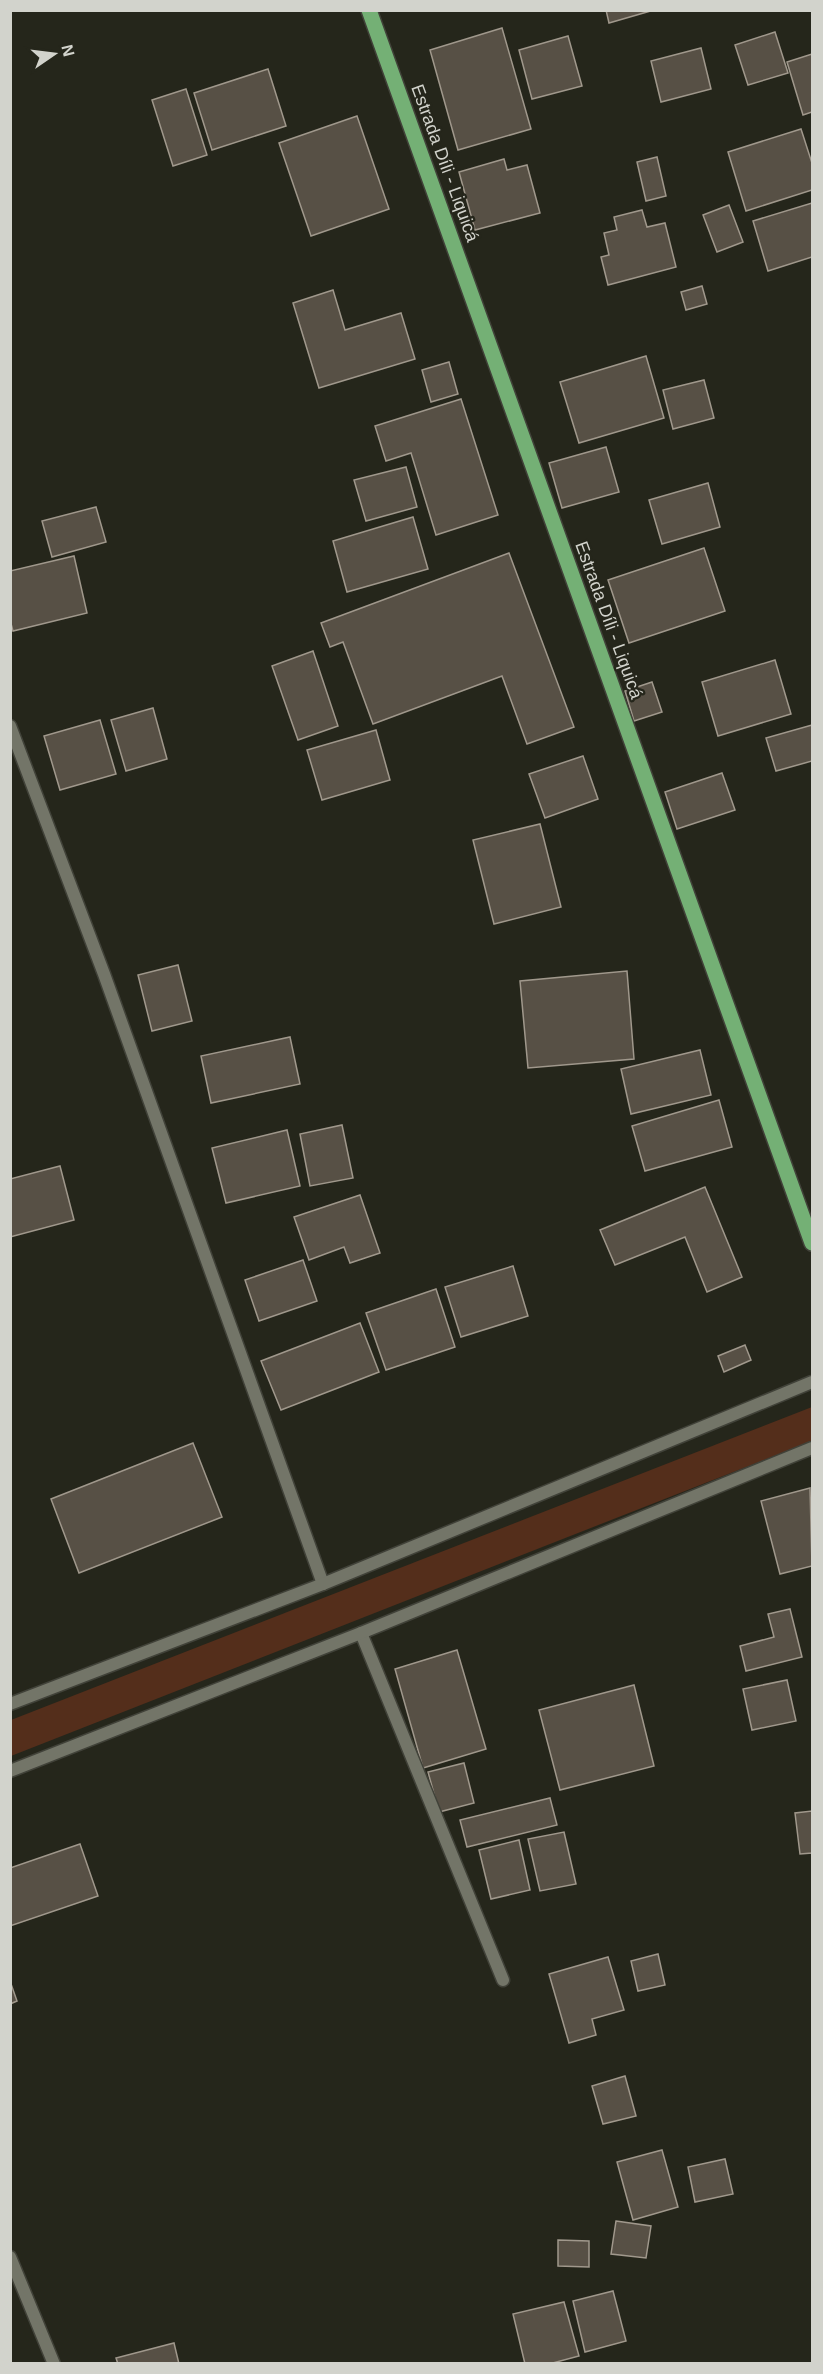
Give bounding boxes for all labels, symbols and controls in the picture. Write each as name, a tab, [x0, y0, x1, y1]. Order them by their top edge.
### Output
north arrow	[24, 24, 84, 84]
text: N	[58, 43, 78, 58]
street label: Estrada Díli - Liquicá	[407, 82, 483, 245]
street label: Estrada Díli - Liquicá	[571, 539, 647, 702]

